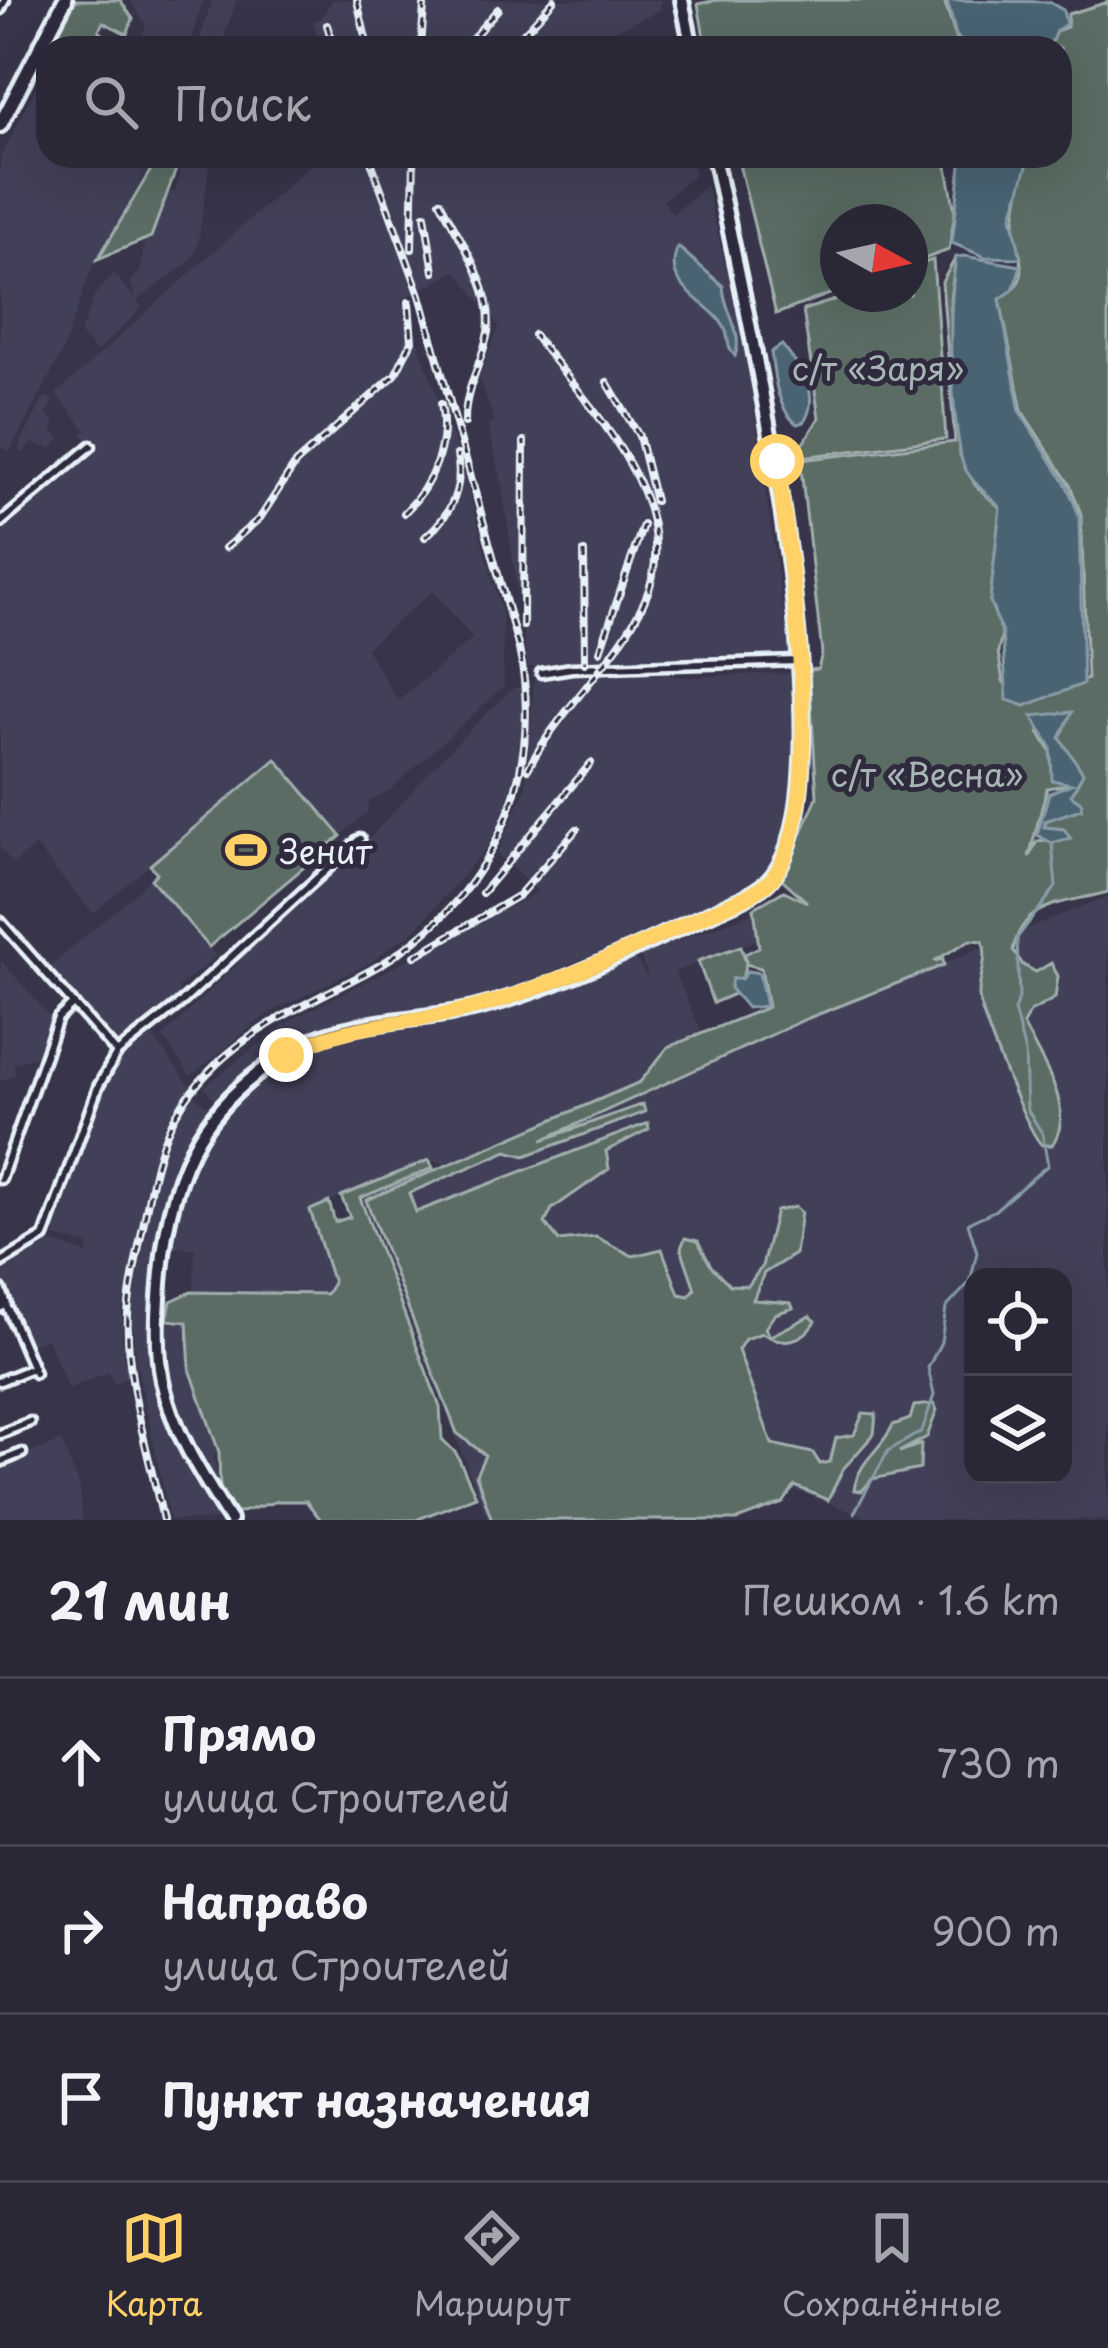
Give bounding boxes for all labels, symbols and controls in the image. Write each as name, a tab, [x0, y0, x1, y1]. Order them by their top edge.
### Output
search box	[36, 36, 1072, 168]
text: Поиск	[174, 68, 311, 136]
icon: search	[78, 69, 144, 135]
north arrow	[820, 204, 928, 312]
park label: с/т «Заря»	[792, 342, 964, 392]
route start	[750, 434, 804, 488]
park label: с/т «Весна»	[831, 748, 1023, 798]
place label: Зенит	[280, 825, 374, 875]
sports icon: Зенит	[223, 827, 269, 873]
route end	[259, 1028, 313, 1082]
map controls	[964, 1268, 1072, 1484]
button: locate	[964, 1268, 1072, 1376]
button: layers	[964, 1376, 1072, 1484]
text: 21 мин	[48, 1560, 231, 1637]
text: Пешком · 1.6 km	[742, 1569, 1060, 1628]
text: Прямо	[162, 1698, 316, 1766]
icon: ahead	[48, 1729, 114, 1795]
text: 730 m	[937, 1732, 1060, 1791]
text: улица Строителей	[162, 1766, 511, 1825]
text: Направо	[162, 1866, 368, 1934]
icon: right	[48, 1897, 114, 1963]
text: 900 m	[932, 1900, 1060, 1959]
text: улица Строителей	[162, 1934, 511, 1993]
text: Пункт назначения	[162, 2064, 592, 2132]
icon: arrive	[48, 2065, 114, 2131]
tab: Карта	[106, 2205, 203, 2327]
tab: Маршрут	[414, 2205, 570, 2327]
tab: Сохранённые	[782, 2205, 1002, 2327]

